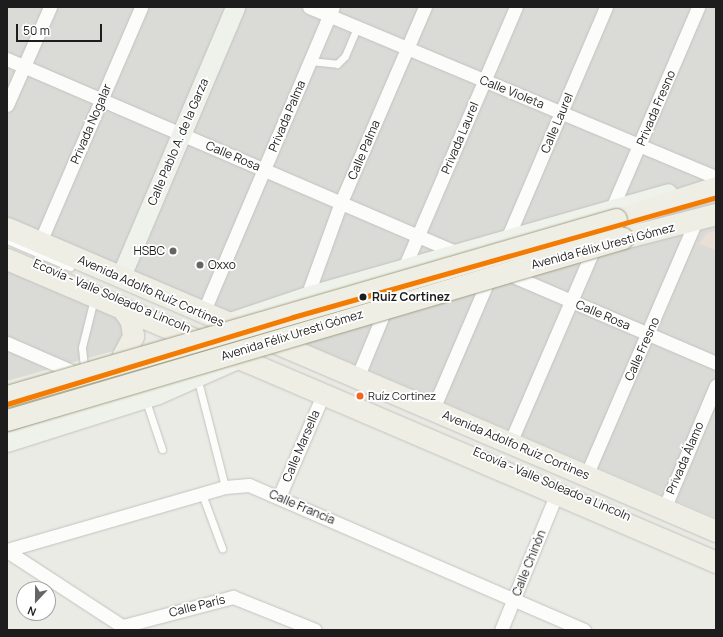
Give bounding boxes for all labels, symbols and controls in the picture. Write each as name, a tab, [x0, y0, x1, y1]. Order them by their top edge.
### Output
scale bar	[18, 16, 104, 42]
text: 50 m	[23, 22, 50, 39]
street label: Privada Fresno	[634, 68, 678, 148]
street label: Calle Violeta	[478, 73, 546, 111]
street label: Calle Pablo A. de la Garza	[145, 76, 211, 208]
street label: Privada Palma	[265, 78, 309, 154]
street label: Privada Nogalar	[68, 82, 114, 166]
street label: Calle Laurel	[538, 91, 576, 155]
street label: Privada Laurel	[438, 100, 482, 176]
street label: Calle Palma	[345, 118, 383, 182]
street label: Calle Rosa	[204, 138, 262, 174]
street label: Avenida Félix Uresti Gómez	[530, 220, 676, 272]
place label: HSBC	[133, 244, 165, 258]
marker: HSBC	[168, 246, 178, 256]
street label: Avenida Adolfo Ruíz Cortines	[76, 252, 226, 330]
street label: Ecovía - Valle Soleado a Lincoln	[31, 256, 193, 336]
place label: Oxxo	[208, 258, 236, 272]
marker: Oxxo	[195, 260, 205, 270]
marker: Ruiz Cortinez	[356, 290, 370, 304]
place label: Ruiz Cortinez	[372, 290, 450, 304]
street label: Calle Rosa	[574, 297, 632, 333]
street label: Avenida Félix Uresti Gómez	[219, 306, 365, 364]
street label: Calle Fresno	[622, 315, 662, 383]
place label: Ruíz Cortinez	[368, 389, 436, 403]
marker: Ruíz Cortinez	[355, 391, 365, 401]
street label: Avenida Adolfo Ruíz Cortines	[440, 407, 592, 483]
street label: Calle Marsella	[279, 408, 323, 484]
street label: Privada Álamo	[663, 420, 707, 496]
street label: Ecovía - Valle Soleado a Lincoln	[471, 444, 633, 524]
street label: Calle Francia	[267, 487, 337, 527]
street label: Calle Chinón	[509, 528, 549, 598]
north arrow	[16, 581, 56, 621]
street label: Calle París	[167, 592, 227, 620]
text: N	[25, 603, 38, 620]

